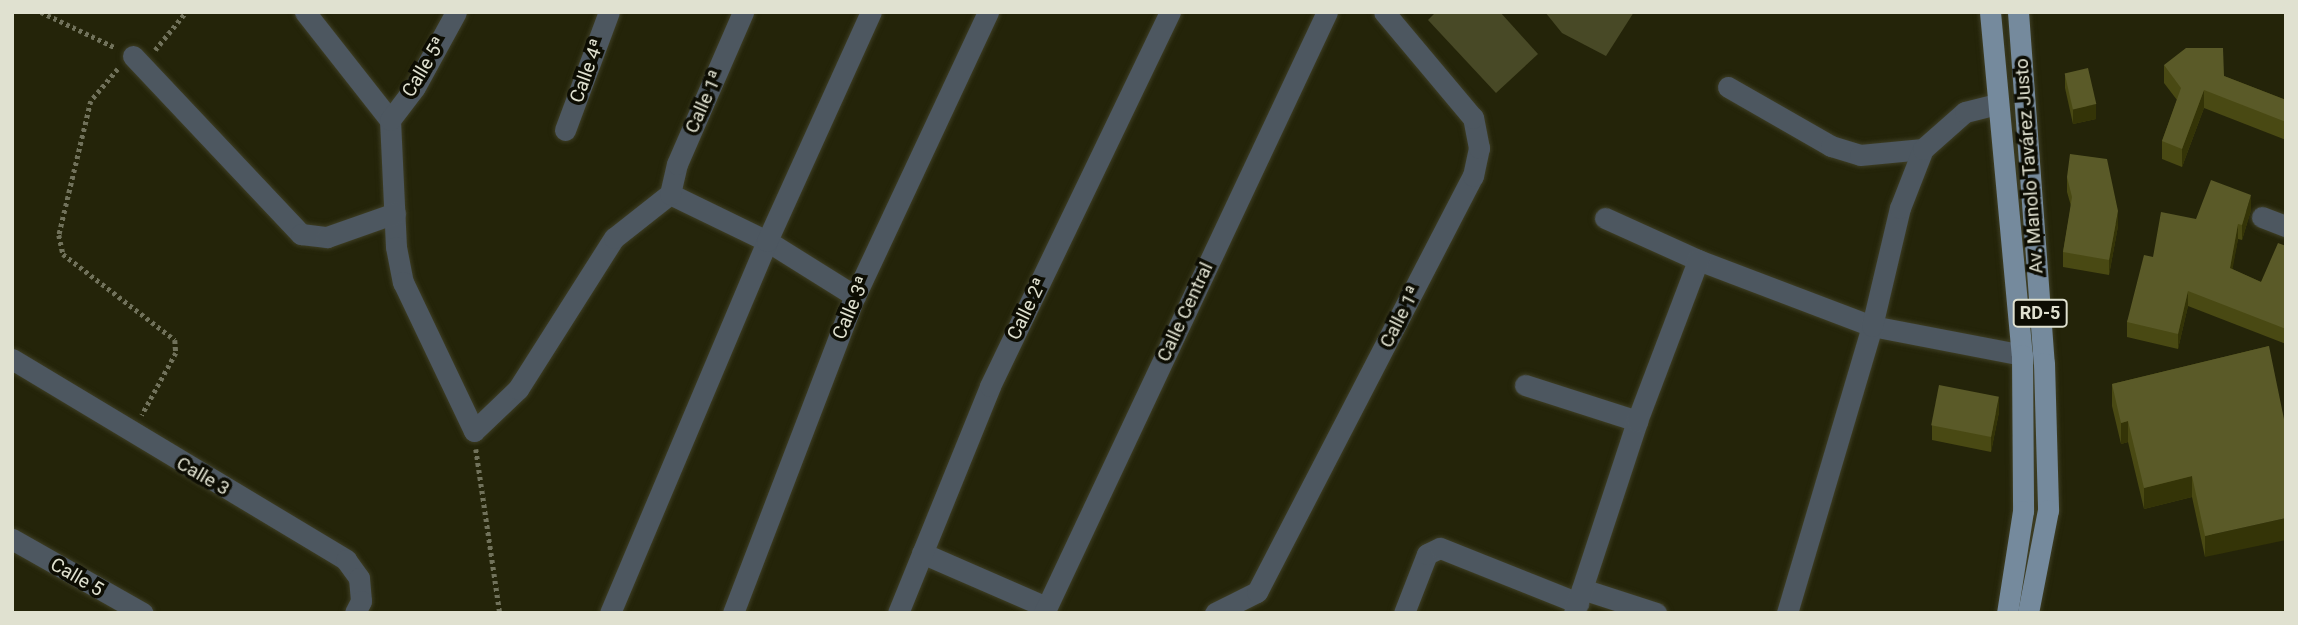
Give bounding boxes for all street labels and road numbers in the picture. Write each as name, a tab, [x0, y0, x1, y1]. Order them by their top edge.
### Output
street label: Calle 5ª	[397, 33, 451, 101]
street label: Calle 4ª	[565, 36, 609, 106]
street label: Av. Manolo Tavárez Justo	[2010, 57, 2048, 275]
street label: Calle 1ª	[680, 67, 728, 137]
street label: Calle Central	[1152, 259, 1218, 365]
street label: Calle 3ª	[828, 273, 874, 343]
street label: Calle 2ª	[1002, 274, 1052, 344]
street label: Calle 1ª	[1375, 282, 1425, 352]
road number: RD-5	[2012, 298, 2068, 328]
street label: Calle 3	[172, 452, 234, 500]
street label: Calle 5	[46, 553, 108, 601]

